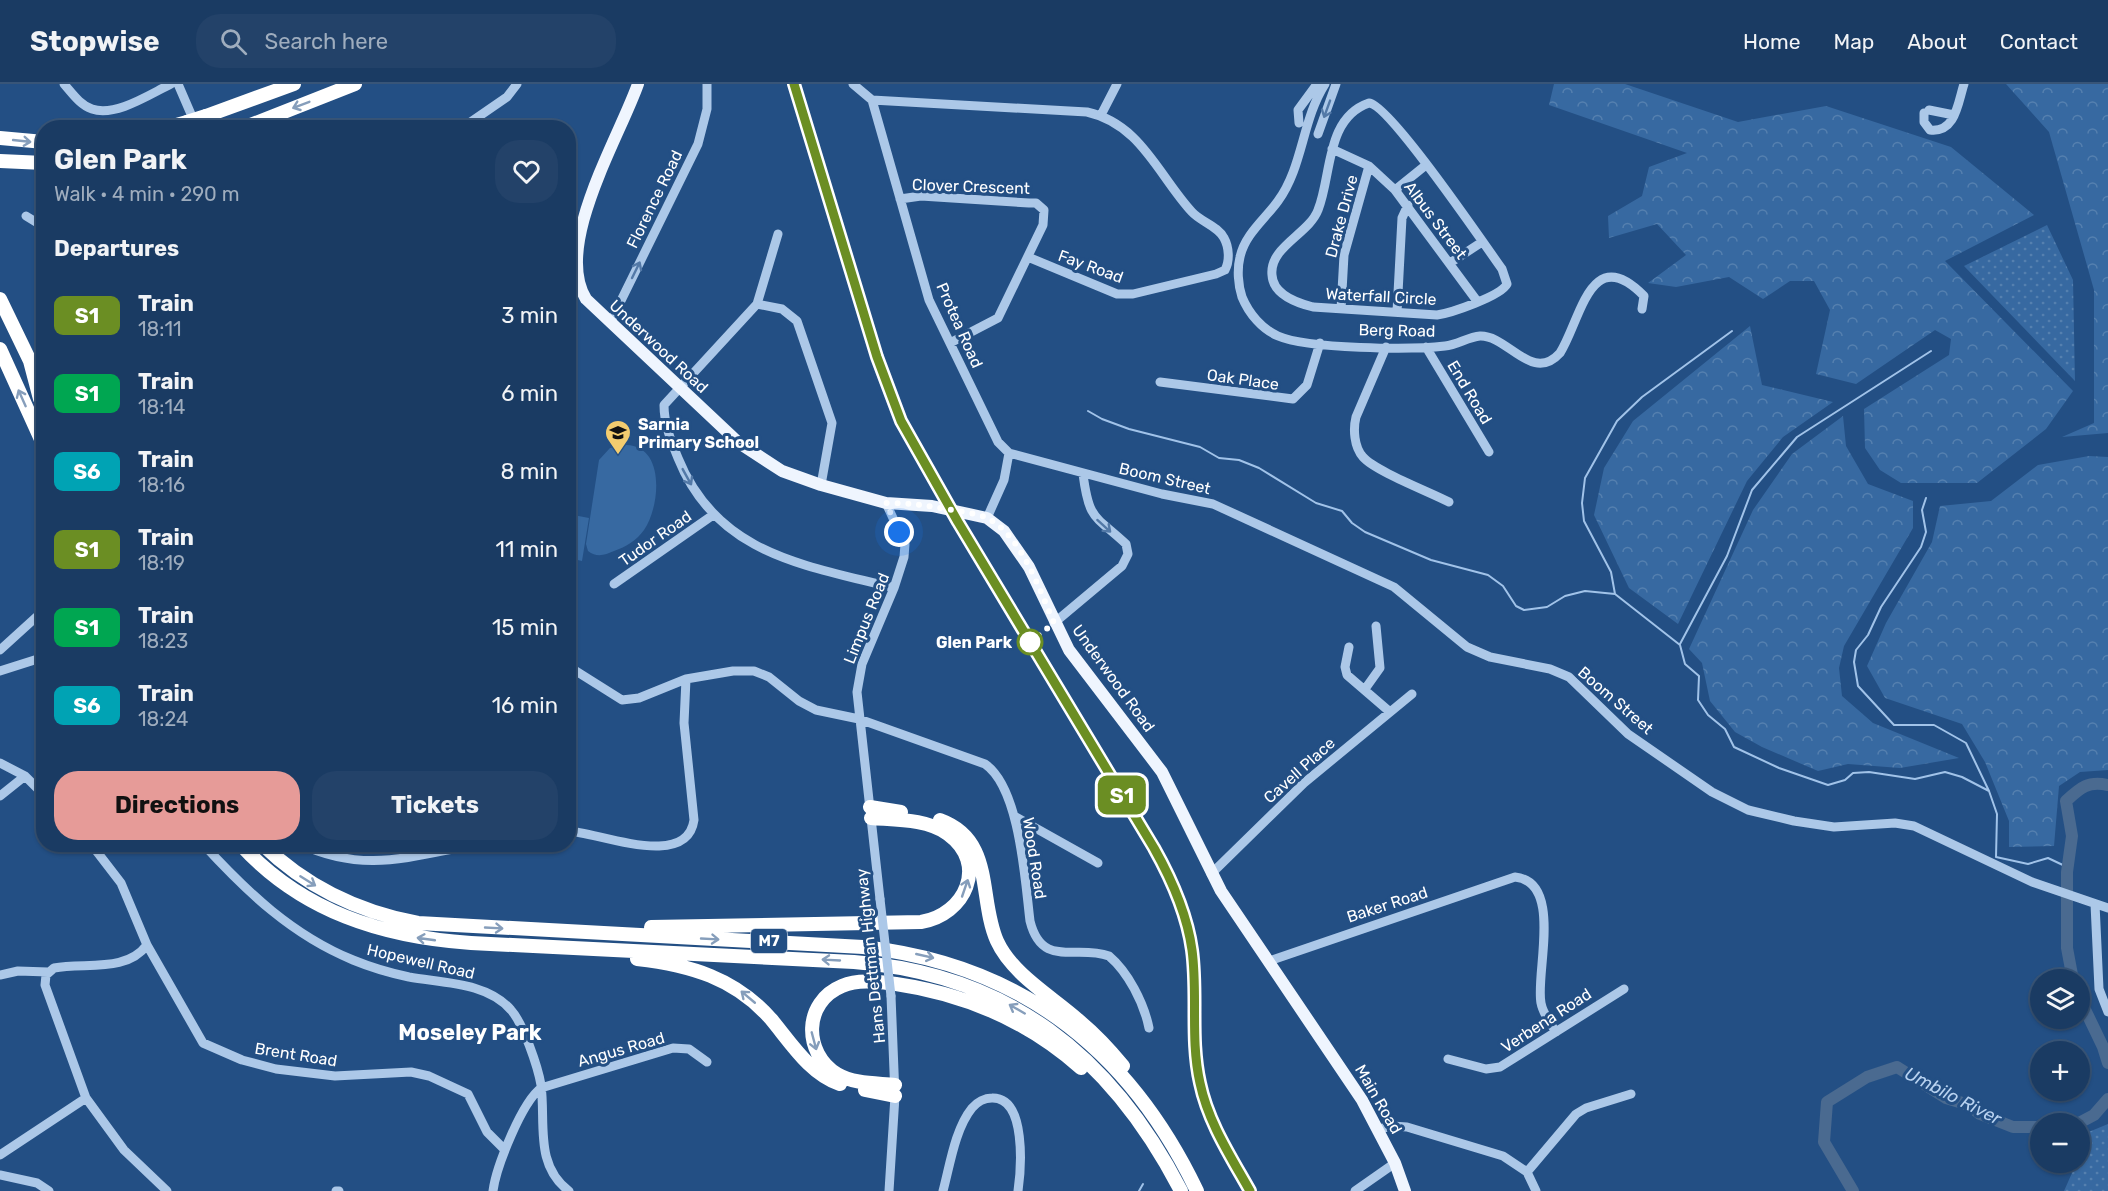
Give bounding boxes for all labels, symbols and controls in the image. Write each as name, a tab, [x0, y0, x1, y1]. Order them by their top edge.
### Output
search box	[196, 14, 616, 68]
text: Stopwise	[30, 25, 160, 58]
icon: search	[217, 25, 250, 58]
text: Search here	[265, 28, 388, 55]
text: Home	[1743, 29, 1800, 54]
text: Map	[1833, 29, 1874, 54]
text: About	[1907, 29, 1967, 54]
text: Contact	[2000, 29, 2078, 54]
one-way arrow	[1321, 99, 1332, 118]
one-way arrow	[292, 100, 310, 111]
one-way arrow	[11, 136, 31, 147]
button: heart	[495, 140, 558, 203]
text: Glen Park	[54, 143, 187, 176]
street label: Florence Road	[623, 147, 686, 251]
street label: Drake Drive	[1321, 173, 1362, 260]
street label: Clover Crescent	[912, 175, 1030, 198]
street label: Albus Street	[1400, 178, 1471, 263]
text: Walk · 4 min · 290 m	[54, 182, 239, 206]
text: Departures	[54, 235, 179, 262]
street label: Fay Road	[1056, 246, 1126, 287]
one-way arrow	[630, 262, 642, 280]
street label: Protea Road	[932, 280, 987, 371]
street label: Waterfall Circle	[1325, 284, 1437, 309]
text: Train	[138, 290, 194, 317]
street label: Underwood Road	[605, 296, 712, 397]
text: 3 min	[501, 302, 558, 329]
text: S1	[75, 303, 99, 328]
text: 18:11	[138, 317, 182, 341]
street label: Berg Road	[1358, 320, 1436, 341]
street label: End Road	[1443, 357, 1496, 427]
street label: Oak Place	[1206, 365, 1280, 394]
text: Train	[138, 368, 194, 395]
text: 6 min	[501, 380, 558, 407]
text: S1	[75, 381, 99, 406]
one-way arrow	[16, 389, 27, 407]
text: 18:14	[138, 395, 185, 419]
place label: Sarnia Primary School	[638, 415, 759, 452]
school or university icon: Sarnia Primary School	[603, 418, 633, 456]
text: Train	[138, 446, 194, 473]
text: 8 min	[500, 458, 558, 485]
text: S6	[73, 459, 101, 484]
street label: Boom Street	[1117, 459, 1213, 498]
one-way arrow	[682, 469, 694, 486]
text: 18:16	[138, 473, 185, 497]
street label: Tudor Road	[615, 507, 695, 570]
your location	[884, 517, 914, 547]
one-way arrow	[1096, 519, 1111, 533]
text: Train	[138, 524, 194, 551]
text: 11 min	[496, 536, 558, 563]
text: S1	[75, 537, 99, 562]
text: 18:19	[138, 551, 185, 575]
street label: Limpus Road	[840, 570, 893, 666]
text: Train	[138, 602, 194, 629]
text: 15 min	[492, 614, 558, 641]
text: S1	[75, 615, 99, 640]
street label: Underwood Road	[1068, 621, 1159, 736]
text: 18:23	[138, 629, 188, 653]
marker: Glen Park	[1017, 629, 1043, 655]
place label: Glen Park	[936, 633, 1013, 652]
street label: Boom Street	[1574, 663, 1657, 738]
text: Train	[138, 680, 194, 707]
text: 16 min	[492, 692, 558, 719]
text: S6	[73, 693, 101, 718]
text: 18:24	[138, 707, 188, 731]
street label: Cavell Place	[1260, 733, 1339, 807]
button: Directions	[54, 771, 300, 840]
button: Tickets	[312, 771, 558, 840]
line badge: S1	[1095, 776, 1149, 814]
text: S1	[1110, 783, 1134, 808]
street label: Wood Road	[1019, 816, 1050, 900]
street label: Hans Dettman Highway	[852, 867, 889, 1044]
one-way arrow	[299, 875, 316, 887]
one-way arrow	[960, 880, 971, 898]
street label: Baker Road	[1344, 882, 1430, 926]
one-way arrow	[484, 923, 504, 934]
road number: M7	[751, 929, 787, 953]
one-way arrow	[417, 933, 437, 944]
one-way arrow	[699, 933, 719, 944]
street label: Hopewell Road	[365, 940, 477, 983]
one-way arrow	[915, 951, 934, 962]
one-way arrow	[821, 955, 841, 966]
map controls	[2030, 969, 2090, 1173]
button: layers	[2030, 969, 2090, 1029]
street label: Verbena Road	[1498, 984, 1595, 1057]
one-way arrow	[741, 990, 756, 1004]
one-way arrow	[1009, 1003, 1026, 1015]
district label: Moseley Park	[398, 1019, 542, 1046]
street label: Angus Road	[575, 1028, 667, 1071]
one-way arrow	[808, 1031, 820, 1050]
street label: Brent Road	[253, 1039, 339, 1070]
button: +	[2030, 1041, 2090, 1101]
street label: Main Road	[1351, 1061, 1406, 1137]
water label: Umbilo River	[1901, 1062, 2006, 1130]
button: −	[2030, 1113, 2090, 1173]

